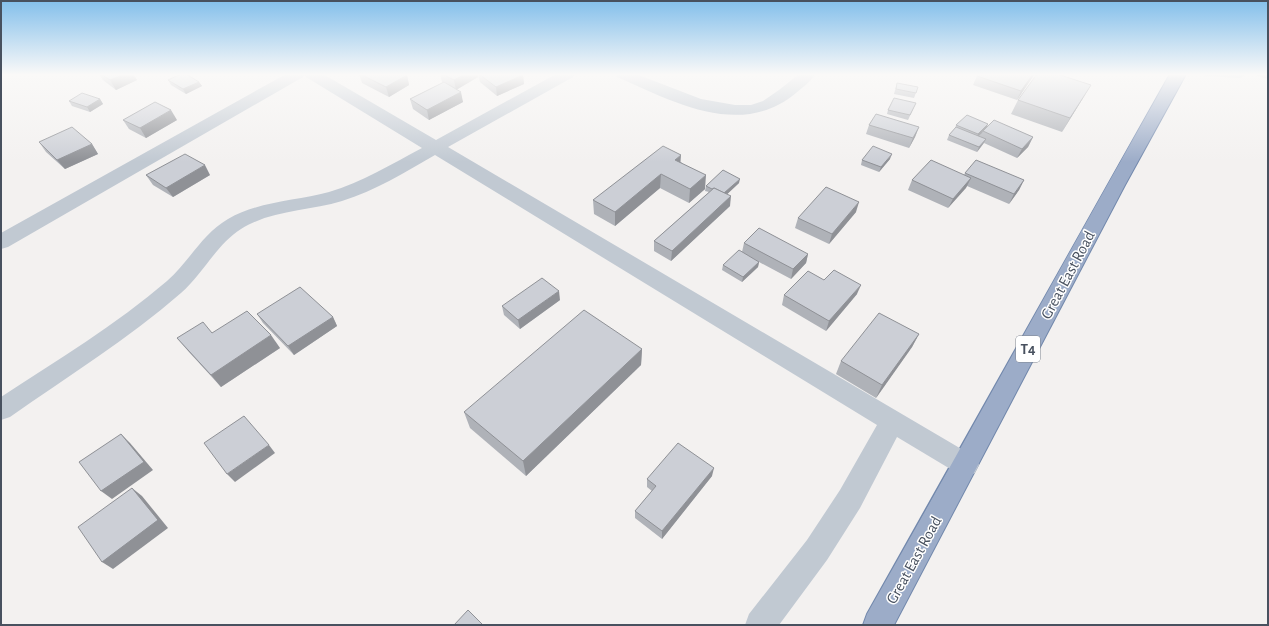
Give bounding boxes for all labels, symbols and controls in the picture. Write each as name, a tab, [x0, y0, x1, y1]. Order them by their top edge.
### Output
street label: Great East Road	[1038, 228, 1098, 322]
road number: T4	[1016, 336, 1040, 362]
street label: Great East Road	[883, 514, 945, 606]

